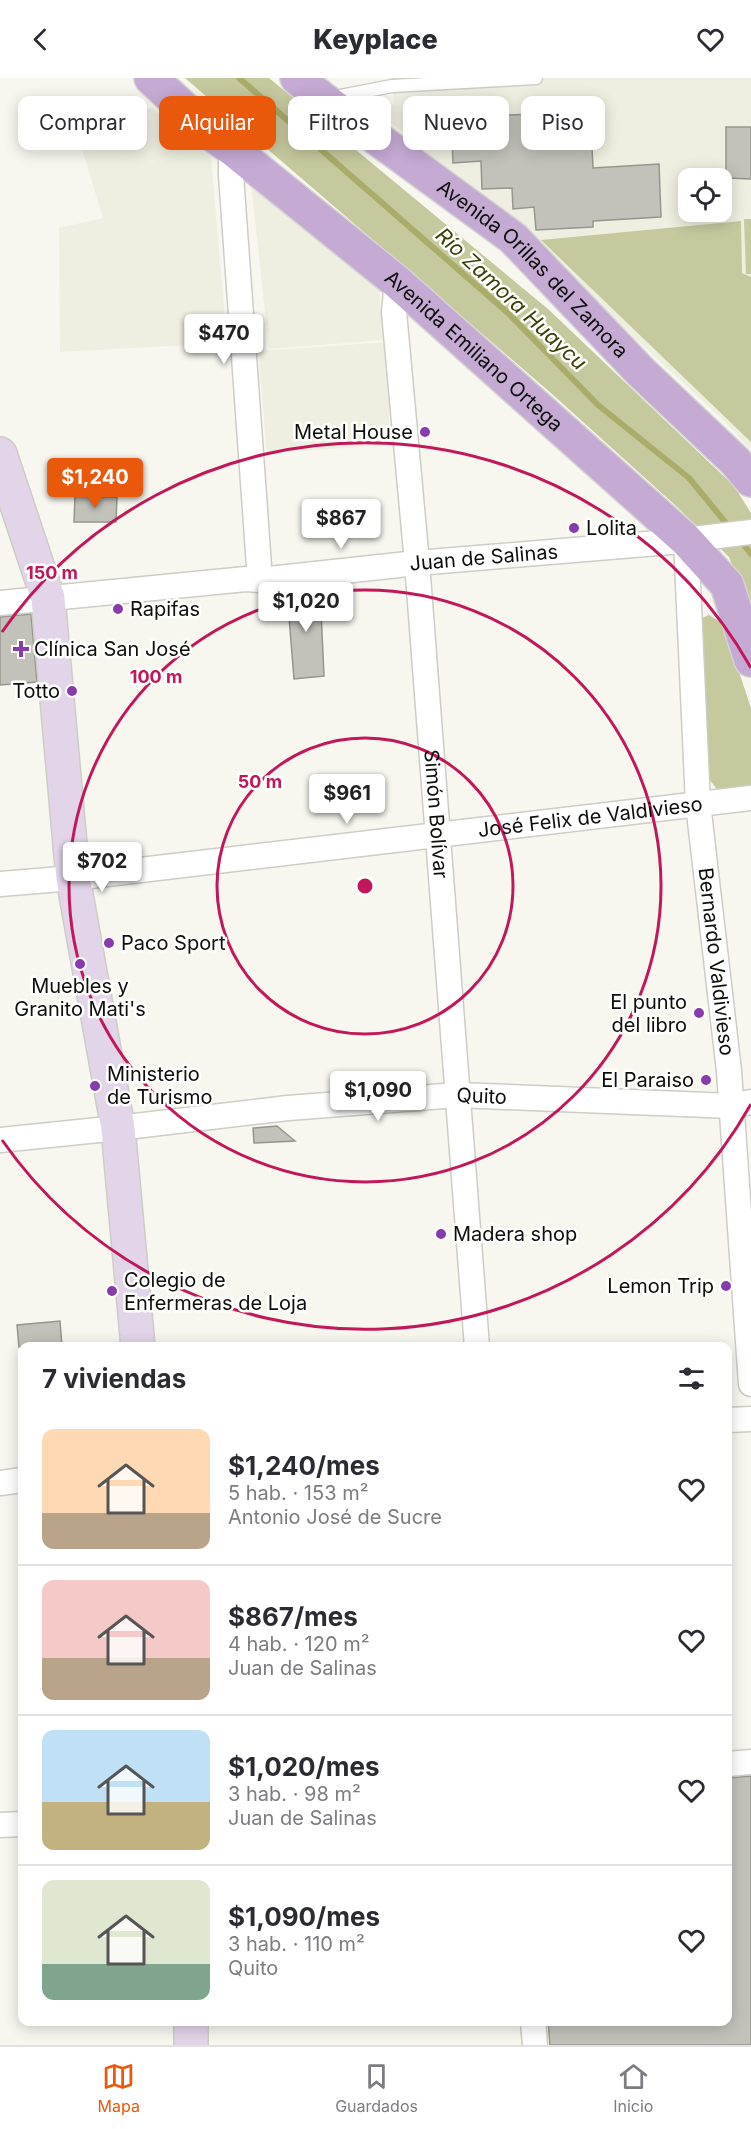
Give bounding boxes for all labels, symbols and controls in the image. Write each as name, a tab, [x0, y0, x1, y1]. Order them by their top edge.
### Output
icon: back	[24, 23, 57, 56]
text: Keyplace	[313, 23, 438, 56]
icon: heart	[694, 23, 727, 56]
chip: Comprar	[18, 96, 147, 150]
chip: Alquilar	[159, 96, 276, 150]
chip: Filtros	[288, 96, 391, 150]
chip: Nuevo	[403, 96, 509, 150]
chip: Piso	[521, 96, 605, 150]
map controls	[678, 168, 732, 222]
button: locate	[678, 168, 732, 222]
street label: Avenida Orillas del Zamora	[432, 175, 633, 363]
water label: Río Zamora Huaycu	[431, 222, 592, 375]
street label: Avenida Emiliano Ortega	[380, 265, 568, 436]
pin: $470	[188, 314, 260, 365]
text: $470	[198, 321, 250, 345]
place label: Metal House	[294, 420, 413, 444]
marker: Metal House	[418, 425, 432, 439]
pin: $1,240	[46, 458, 144, 509]
text: $1,240	[61, 465, 129, 489]
pin: $867	[305, 499, 377, 550]
text: $867	[316, 506, 366, 530]
place label: Lolita	[586, 516, 637, 540]
marker: Lolita	[567, 521, 581, 535]
street label: Juan de Salinas	[408, 539, 559, 576]
text: 150 m	[26, 562, 78, 583]
pin: $1,020	[257, 582, 355, 633]
text: $1,020	[272, 589, 340, 613]
place label: Rapifas	[130, 597, 200, 621]
marker: Rapifas	[111, 602, 125, 616]
place label: Clínica San José	[34, 637, 191, 661]
marker: Clínica San José	[12, 640, 30, 658]
text: 100 m	[130, 666, 182, 687]
place label: Totto	[12, 679, 60, 703]
marker: Totto	[65, 684, 79, 698]
street label: Simón Bolívar	[419, 749, 453, 880]
text: 50 m	[238, 771, 282, 792]
pin: $961	[311, 774, 383, 825]
text: $961	[323, 781, 371, 805]
street label: José Felix de Valdivieso	[477, 792, 704, 842]
pin: $702	[66, 842, 138, 893]
text: $702	[77, 849, 127, 873]
street label: Bernardo Valdivieso	[693, 866, 739, 1057]
centre of rings	[355, 876, 375, 896]
place label: Paco Sport	[121, 931, 226, 955]
marker: Paco Sport	[102, 936, 116, 950]
marker: Muebles y Granito Mati's	[73, 957, 87, 971]
place label: Muebles y Granito Mati's	[14, 974, 146, 1021]
place label: El punto del libro	[610, 990, 687, 1037]
marker: El punto del libro	[692, 1006, 706, 1020]
place label: Ministerio de Turismo	[107, 1062, 213, 1109]
place label: El Paraiso	[601, 1068, 694, 1092]
pin: $1,090	[329, 1071, 427, 1122]
marker: El Paraiso	[699, 1073, 713, 1087]
text: $1,090	[344, 1078, 412, 1102]
marker: Ministerio de Turismo	[88, 1079, 102, 1093]
street label: Quito	[456, 1083, 507, 1109]
place label: Madera shop	[453, 1222, 577, 1246]
marker: Madera shop	[434, 1227, 448, 1241]
place label: Colegio de Enfermeras de Loja	[124, 1268, 307, 1315]
place label: Lemon Trip	[607, 1274, 714, 1298]
marker: Lemon Trip	[719, 1279, 733, 1293]
marker: Colegio de Enfermeras de Loja	[105, 1284, 119, 1298]
icon: filters	[675, 1362, 708, 1395]
text: 7 viviendas	[42, 1363, 186, 1394]
text: $1,240/mes	[228, 1450, 380, 1481]
icon: home	[90, 1453, 162, 1525]
icon: heart	[675, 1473, 708, 1506]
text: 5 hab. · 153 m²	[228, 1481, 369, 1505]
text: Antonio José de Sucre	[228, 1505, 442, 1529]
text: $867/mes	[228, 1601, 358, 1632]
icon: home	[90, 1604, 162, 1676]
icon: heart	[675, 1624, 708, 1657]
text: 4 hab. · 120 m²	[228, 1632, 370, 1656]
text: Juan de Salinas	[228, 1656, 377, 1680]
text: $1,020/mes	[228, 1751, 379, 1782]
icon: home	[90, 1754, 162, 1826]
icon: heart	[675, 1774, 708, 1807]
text: 3 hab. · 98 m²	[228, 1782, 361, 1806]
text: Juan de Salinas	[228, 1806, 377, 1830]
text: $1,090/mes	[228, 1901, 380, 1932]
icon: home	[90, 1904, 162, 1976]
icon: heart	[675, 1924, 708, 1957]
text: 3 hab. · 110 m²	[228, 1932, 365, 1956]
text: Quito	[228, 1956, 278, 1980]
tab: Mapa	[98, 2060, 140, 2116]
tab: Guardados	[335, 2060, 418, 2116]
tab: Inicio	[613, 2060, 653, 2116]

